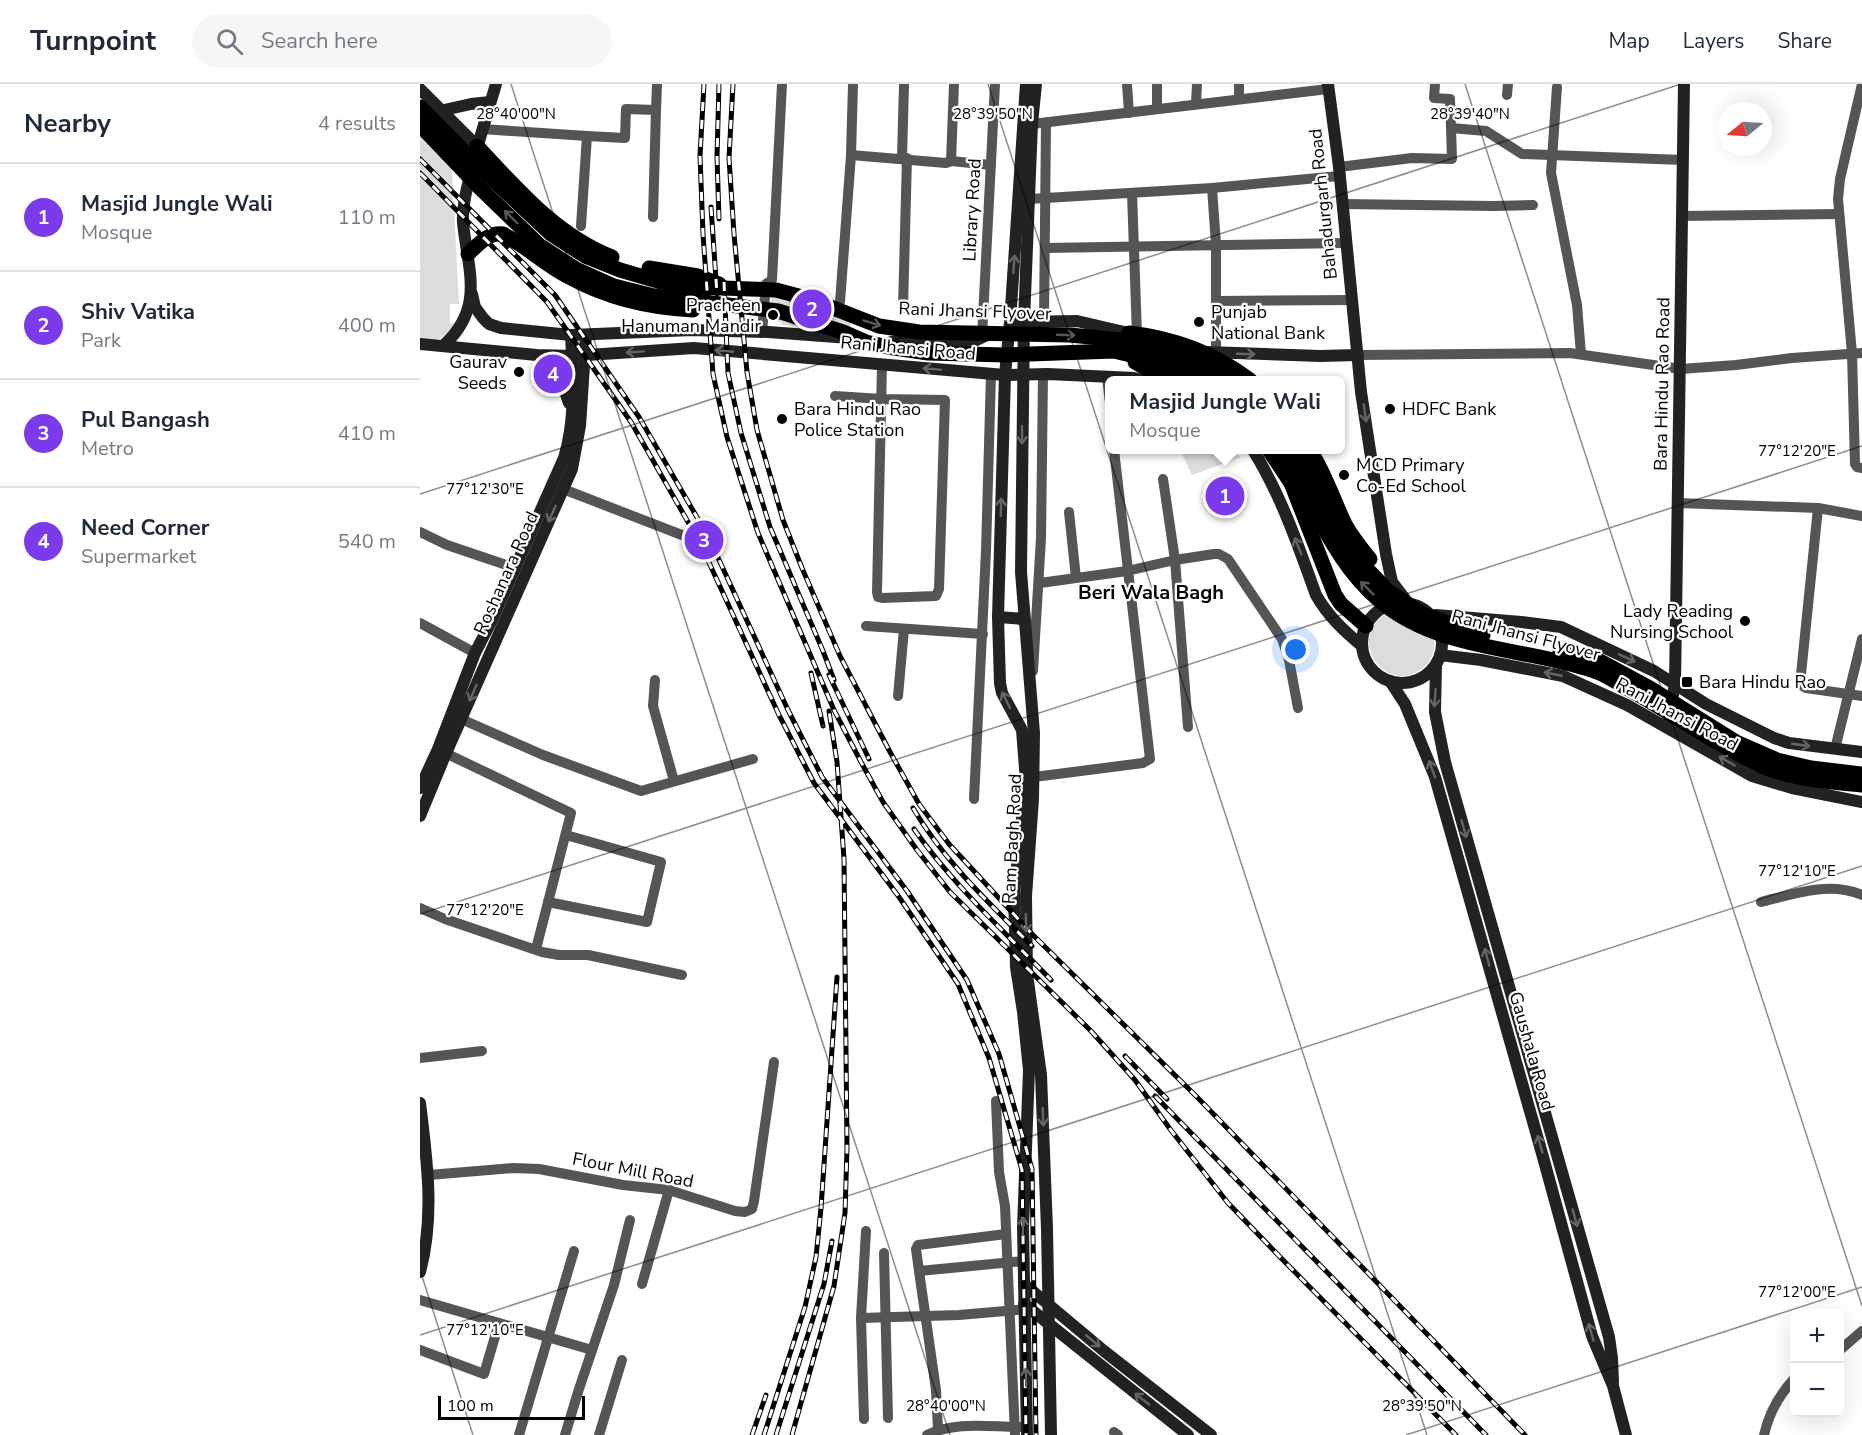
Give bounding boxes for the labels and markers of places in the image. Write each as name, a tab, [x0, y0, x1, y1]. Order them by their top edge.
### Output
pin: 2	[792, 286, 832, 332]
place label: Pracheen Hanuman Mandir	[621, 293, 762, 338]
place label: Punjab National Bank	[1211, 300, 1326, 345]
marker: Pracheen Hanuman Mandir	[766, 308, 780, 322]
marker: Punjab National Bank	[1192, 315, 1206, 329]
place label: Gaurav Seeds	[449, 350, 508, 395]
pin: 4	[534, 352, 572, 396]
marker: Gaurav Seeds	[512, 365, 526, 379]
place label: Bara Hindu Rao Police Station	[794, 397, 921, 442]
place label: HDFC Bank	[1402, 397, 1497, 421]
marker: HDFC Bank	[1383, 402, 1397, 416]
marker: Bara Hindu Rao Police Station	[775, 412, 789, 426]
place label: MCD Primary Co-Ed School	[1356, 453, 1467, 498]
marker: MCD Primary Co-Ed School	[1337, 468, 1351, 482]
pin: 1	[1206, 474, 1244, 518]
pin: 3	[684, 518, 724, 562]
place label: Lady Reading Nursing School	[1610, 599, 1734, 644]
marker: Lady Reading Nursing School	[1738, 614, 1752, 628]
place label: Bara Hindu Rao	[1699, 670, 1826, 694]
marker: Bara Hindu Rao	[1680, 675, 1694, 689]

